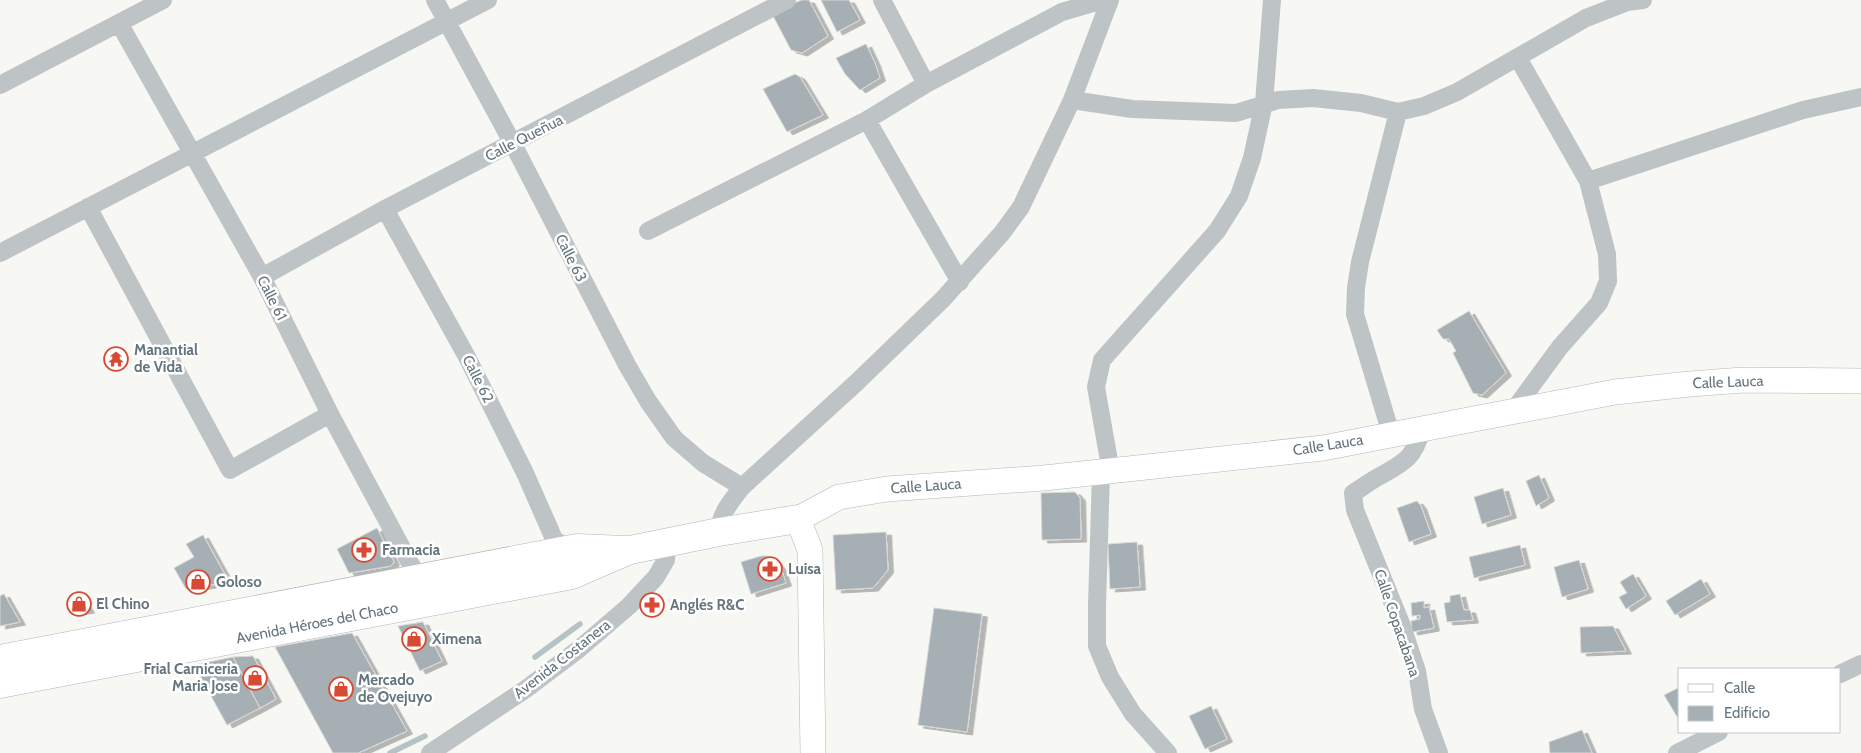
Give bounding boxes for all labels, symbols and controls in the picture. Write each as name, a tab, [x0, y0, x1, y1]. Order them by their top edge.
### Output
street label: Calle Queñua	[482, 110, 567, 165]
street label: Calle 63	[551, 231, 591, 285]
street label: Calle 61	[253, 273, 291, 323]
place label: Manantial de Vida	[134, 341, 198, 376]
temple icon: Manantial de Vida	[103, 346, 129, 372]
street label: Calle 62	[458, 352, 498, 406]
street label: Calle Lauca	[1692, 372, 1765, 392]
street label: Calle Lauca	[1291, 430, 1365, 459]
street label: Calle Lauca	[890, 474, 963, 497]
pharmacy icon: Farmacia	[351, 537, 377, 563]
place label: Farmacia	[382, 541, 441, 559]
pharmacy icon: Luisa	[757, 556, 783, 582]
place label: Luisa	[788, 560, 822, 578]
street label: Calle Copacabana	[1370, 567, 1424, 680]
shop icon: Goloso	[185, 569, 211, 595]
place label: Goloso	[216, 573, 262, 591]
shop icon: El Chino	[66, 591, 92, 617]
pharmacy icon: Anglés R&C	[639, 592, 665, 618]
place label: El Chino	[96, 595, 150, 613]
place label: Anglés R&C	[670, 596, 744, 614]
street label: Avenida Héroes del Chaco	[234, 598, 400, 648]
street label: Avenida Costanera	[510, 615, 615, 702]
shop icon: Ximena	[401, 626, 427, 652]
place label: Ximena	[431, 630, 482, 648]
place label: Frial Carniceria Maria Jose	[143, 660, 239, 695]
shop icon: Frial Carniceria Maria Jose	[242, 665, 268, 691]
legend	[1678, 668, 1841, 733]
place label: Mercado de Ovejuyo	[358, 671, 433, 706]
shop icon: Mercado de Ovejuyo	[328, 676, 354, 702]
text: Calle	[1724, 679, 1755, 697]
text: Edificio	[1724, 704, 1770, 722]

